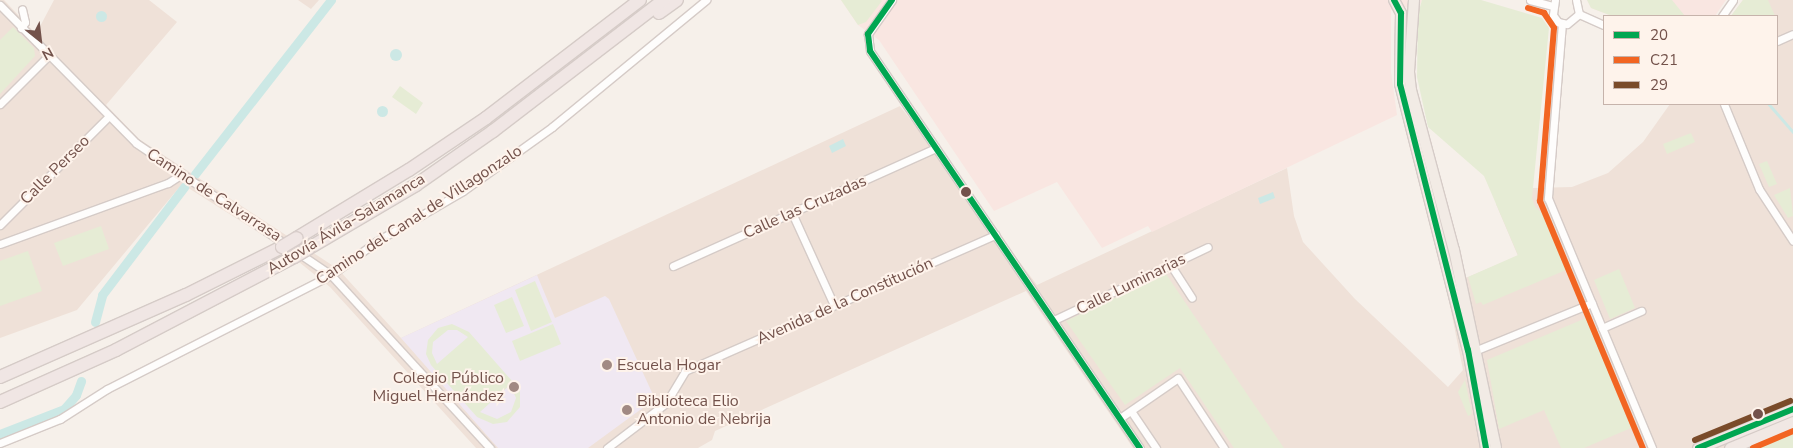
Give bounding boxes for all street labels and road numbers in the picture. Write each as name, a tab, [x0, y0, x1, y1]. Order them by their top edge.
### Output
street label: Calle Perseo	[16, 131, 94, 209]
street label: Camino del Canal de Villagonzalo	[312, 141, 526, 289]
street label: Camino de Calvarrasa	[143, 144, 285, 246]
street label: Autovía Ávila-Salamanca	[263, 169, 429, 279]
street label: Calle las Cruzadas	[740, 171, 870, 243]
street label: Calle Luminarias	[1073, 249, 1189, 319]
street label: Avenida de la Constitución	[754, 253, 936, 349]

